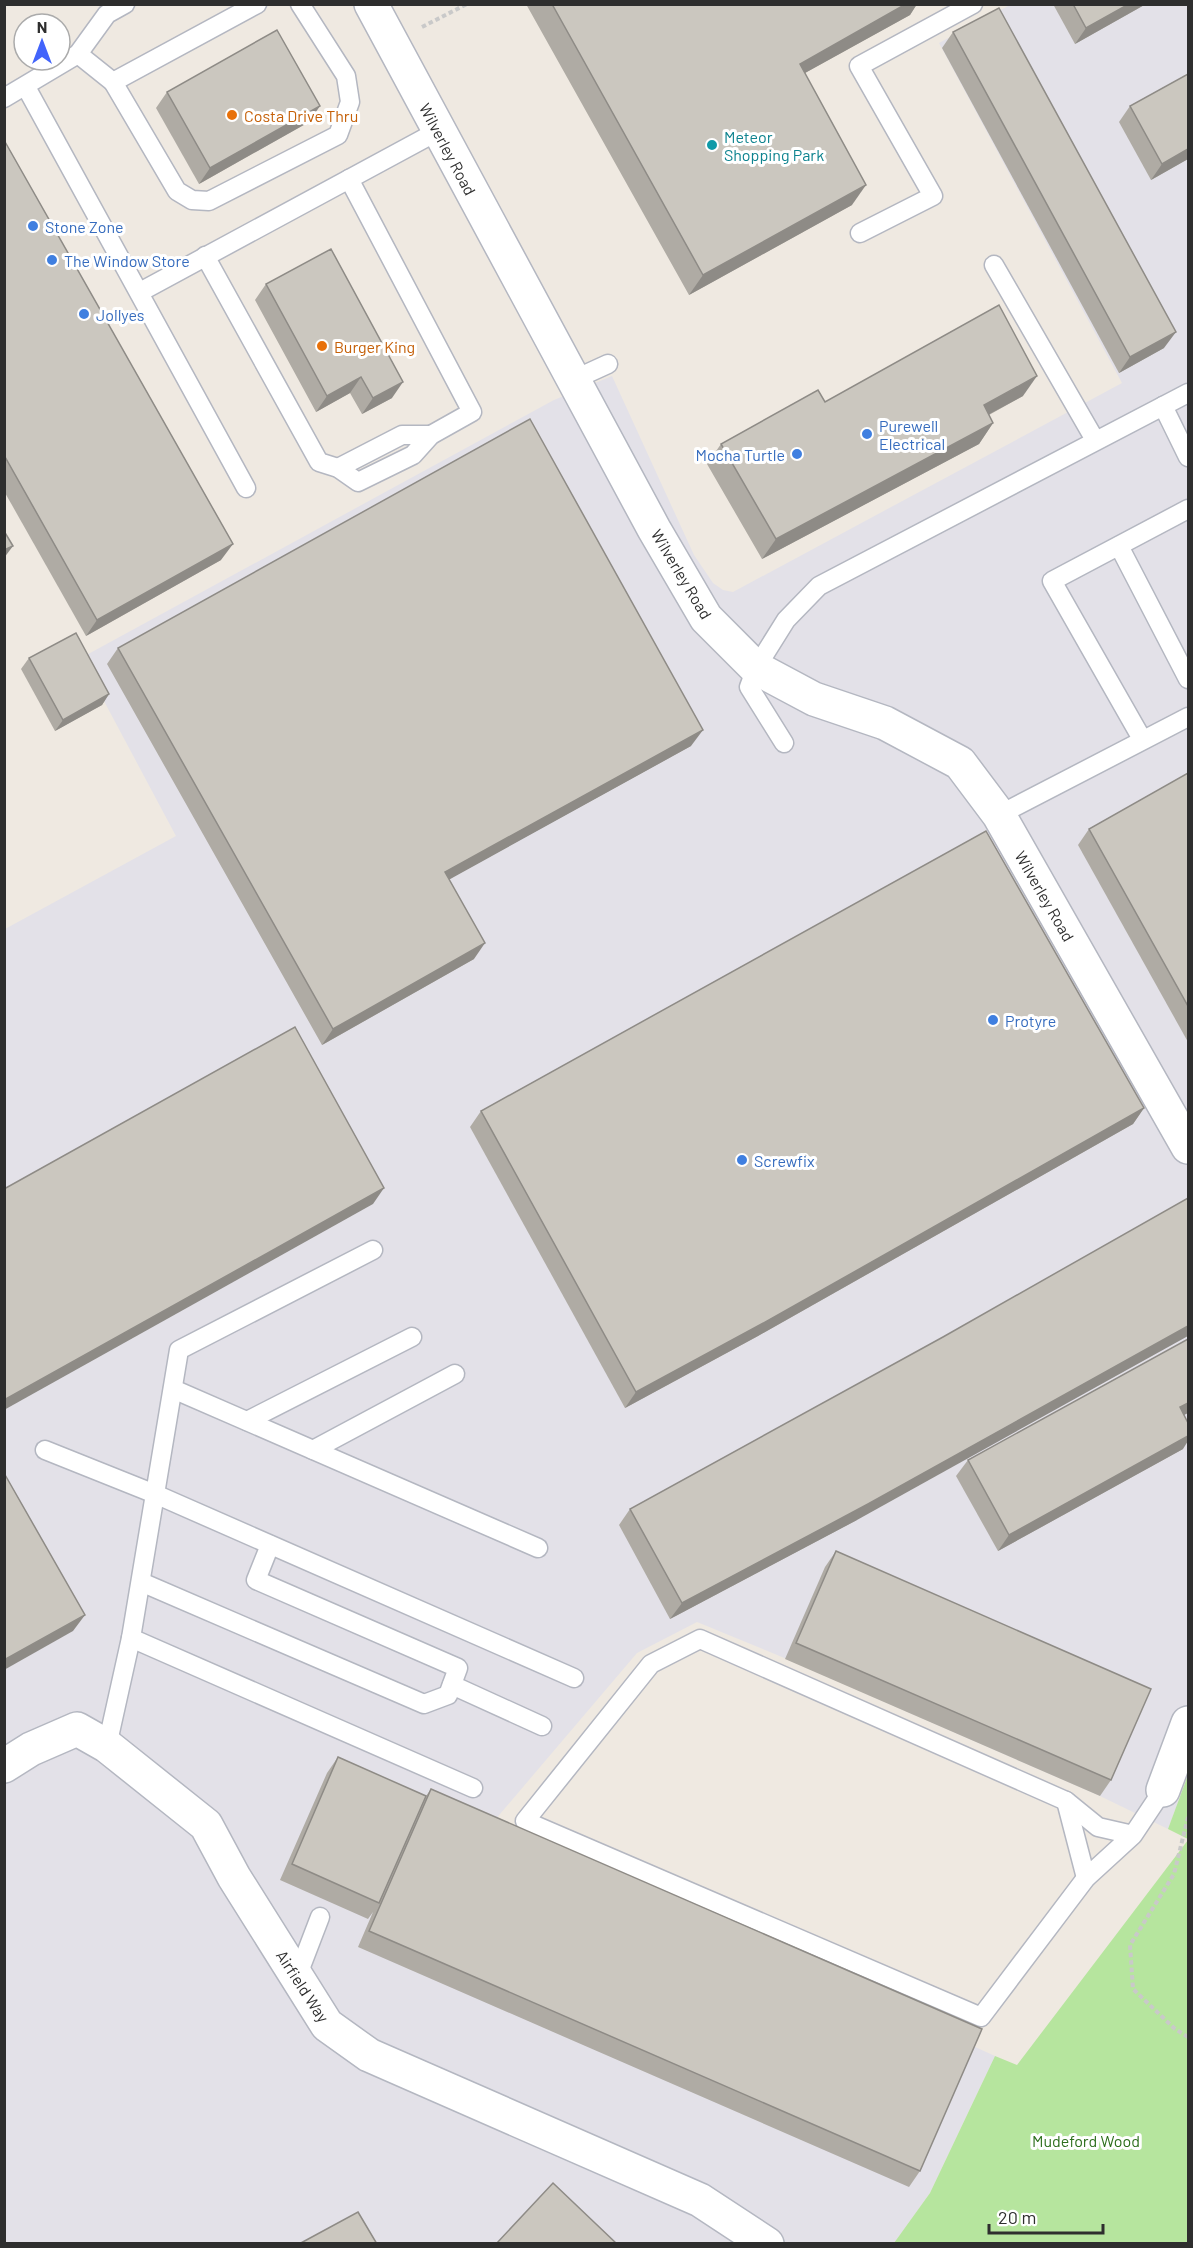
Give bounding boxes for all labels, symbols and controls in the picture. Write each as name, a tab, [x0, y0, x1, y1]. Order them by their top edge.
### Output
north arrow	[12, 12, 72, 72]
text: N	[37, 17, 47, 36]
street label: Wilverley Road	[416, 100, 480, 198]
place label: Costa Drive Thru	[244, 106, 358, 125]
marker: Costa Drive Thru	[225, 108, 239, 122]
place label: Meteor Shopping Park	[724, 127, 824, 164]
marker: Meteor Shopping Park	[705, 138, 719, 152]
place label: Stone Zone	[45, 217, 123, 236]
marker: Stone Zone	[26, 219, 40, 233]
place label: The Window Store	[64, 251, 190, 270]
marker: The Window Store	[45, 253, 59, 267]
place label: Jollyes	[96, 305, 145, 324]
marker: Jollyes	[77, 307, 91, 321]
place label: Burger King	[334, 337, 415, 356]
marker: Burger King	[315, 339, 329, 353]
place label: Purewell Electrical	[879, 416, 945, 453]
marker: Purewell Electrical	[860, 427, 874, 441]
place label: Mocha Turtle	[695, 445, 785, 464]
marker: Mocha Turtle	[790, 447, 804, 461]
street label: Wilverley Road	[648, 526, 716, 622]
street label: Wilverley Road	[1011, 847, 1079, 945]
place label: Protyre	[1005, 1011, 1056, 1030]
marker: Protyre	[986, 1013, 1000, 1027]
place label: Screwfix	[754, 1151, 815, 1170]
marker: Screwfix	[735, 1153, 749, 1167]
street label: Airfield Way	[273, 1946, 334, 2026]
park label: Mudeford Wood	[1032, 2131, 1140, 2150]
scale bar	[989, 2197, 1103, 2235]
text: 20 m	[998, 2206, 1036, 2228]

